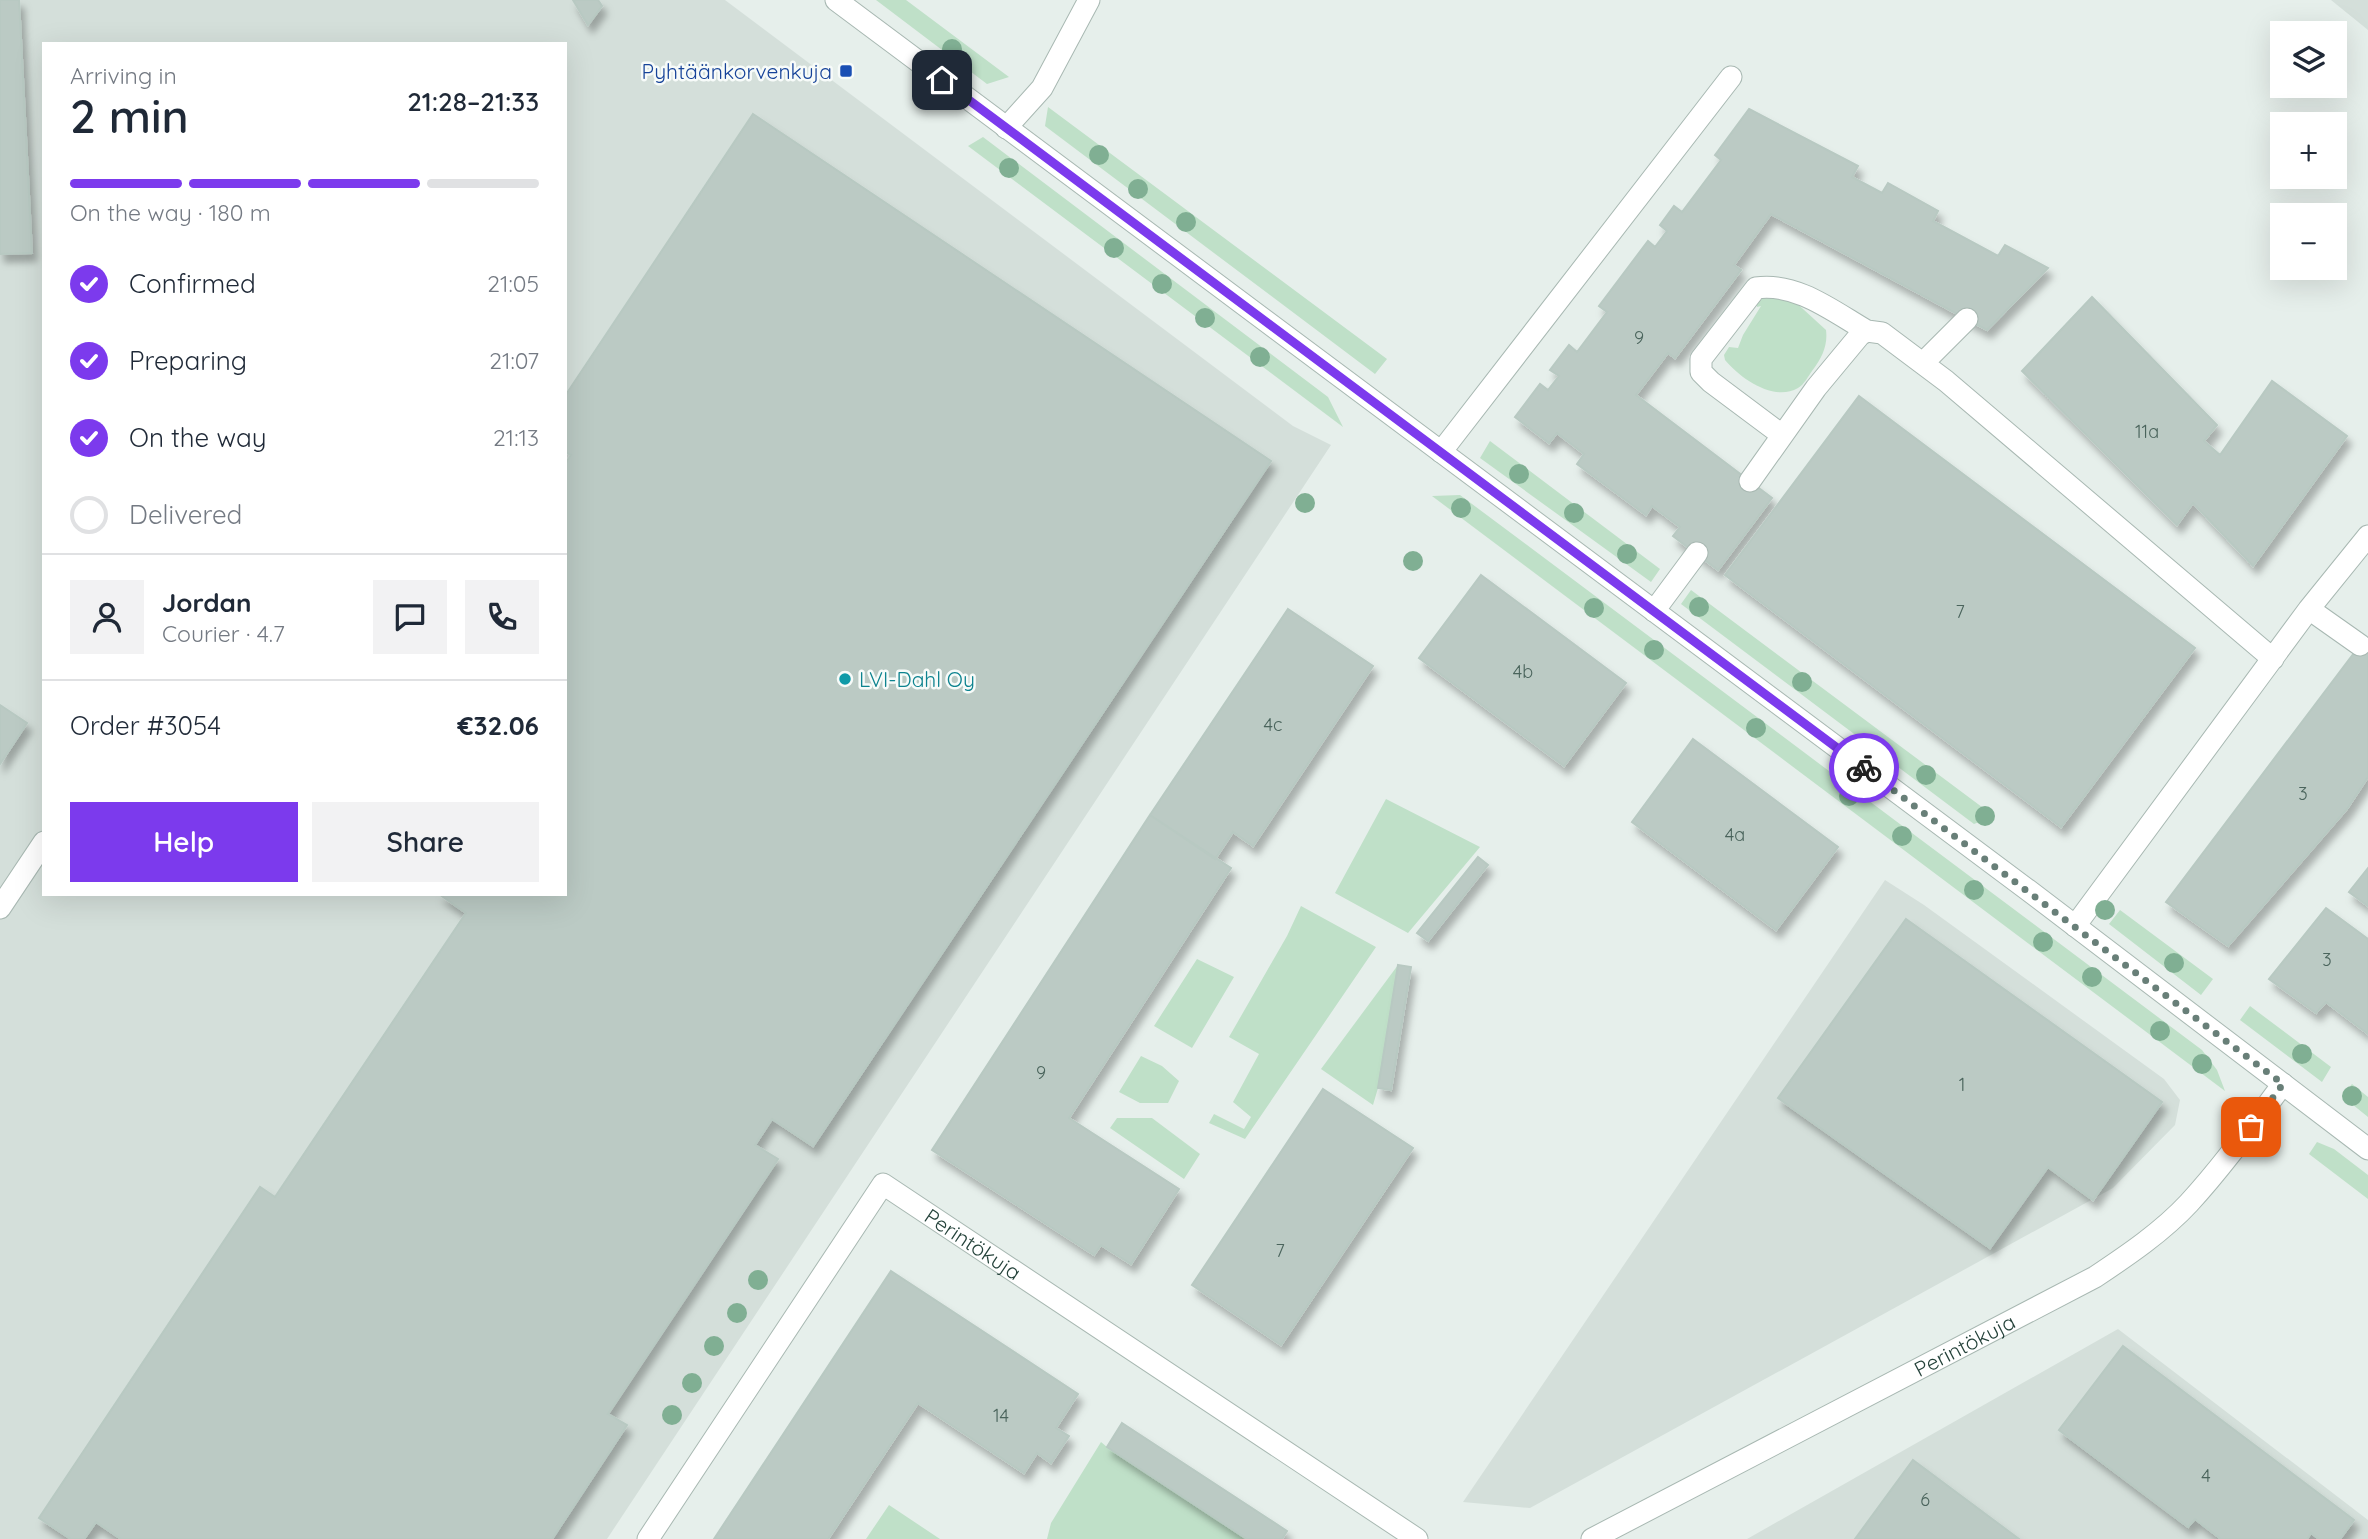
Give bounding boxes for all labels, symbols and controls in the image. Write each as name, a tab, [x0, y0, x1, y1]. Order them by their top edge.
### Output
map controls	[2270, 21, 2347, 280]
button: layers	[2270, 21, 2347, 98]
pin	[912, 50, 972, 110]
place label: Pyhtäänkorvenkuja	[641, 58, 832, 84]
text: Arriving in	[70, 61, 177, 90]
icon: home	[923, 61, 961, 99]
marker: Pyhtäänkorvenkuja	[838, 63, 854, 79]
text: 21:28–21:33	[407, 85, 539, 118]
text: 2 min	[70, 87, 189, 145]
button: +	[2270, 112, 2347, 189]
text: On the way · 180 m	[70, 198, 271, 227]
button: −	[2270, 203, 2347, 280]
icon: check	[70, 265, 108, 303]
text: Confirmed	[129, 267, 256, 300]
text: 21:05	[487, 269, 539, 298]
house number: 9	[1634, 326, 1644, 349]
icon: check	[70, 342, 108, 380]
text: Preparing	[129, 344, 247, 377]
text: 21:07	[489, 346, 539, 375]
icon: check	[70, 419, 108, 457]
house number: 11a	[2135, 420, 2159, 443]
text: On the way	[129, 421, 267, 454]
text: 21:13	[493, 423, 539, 452]
text: Delivered	[129, 498, 242, 531]
button: person	[70, 580, 144, 654]
button: chat	[373, 580, 447, 654]
button: phone	[465, 580, 539, 654]
text: Jordan	[162, 586, 251, 619]
house number: 7	[1955, 600, 1965, 623]
text: Courier · 4.7	[162, 619, 285, 648]
house number: 4b	[1513, 660, 1533, 683]
place label: LVI-Dahl Oy	[859, 666, 975, 692]
marker: LVI-Dahl Oy	[837, 671, 853, 687]
text: Order #3054	[70, 709, 221, 742]
text: €32.06	[457, 709, 539, 742]
house number: 4c	[1264, 713, 1282, 736]
courier	[1829, 733, 1899, 803]
icon: bike	[1845, 749, 1883, 787]
house number: 3	[2298, 782, 2308, 805]
button: Help	[70, 802, 298, 882]
button: Share	[312, 802, 539, 882]
house number: 4a	[1725, 823, 1745, 846]
house number: 3	[2322, 948, 2332, 971]
house number: 9	[1036, 1061, 1046, 1084]
house number: 1	[1959, 1073, 1965, 1096]
pin	[2221, 1097, 2281, 1157]
icon: bag	[2232, 1108, 2270, 1146]
street label: Perintökuja	[920, 1203, 1026, 1285]
house number: 7	[1275, 1239, 1285, 1262]
street label: Perintökuja	[1910, 1308, 2019, 1382]
house number: 14	[993, 1404, 1009, 1427]
house number: 4	[2201, 1464, 2211, 1487]
house number: 6	[1920, 1488, 1930, 1511]

